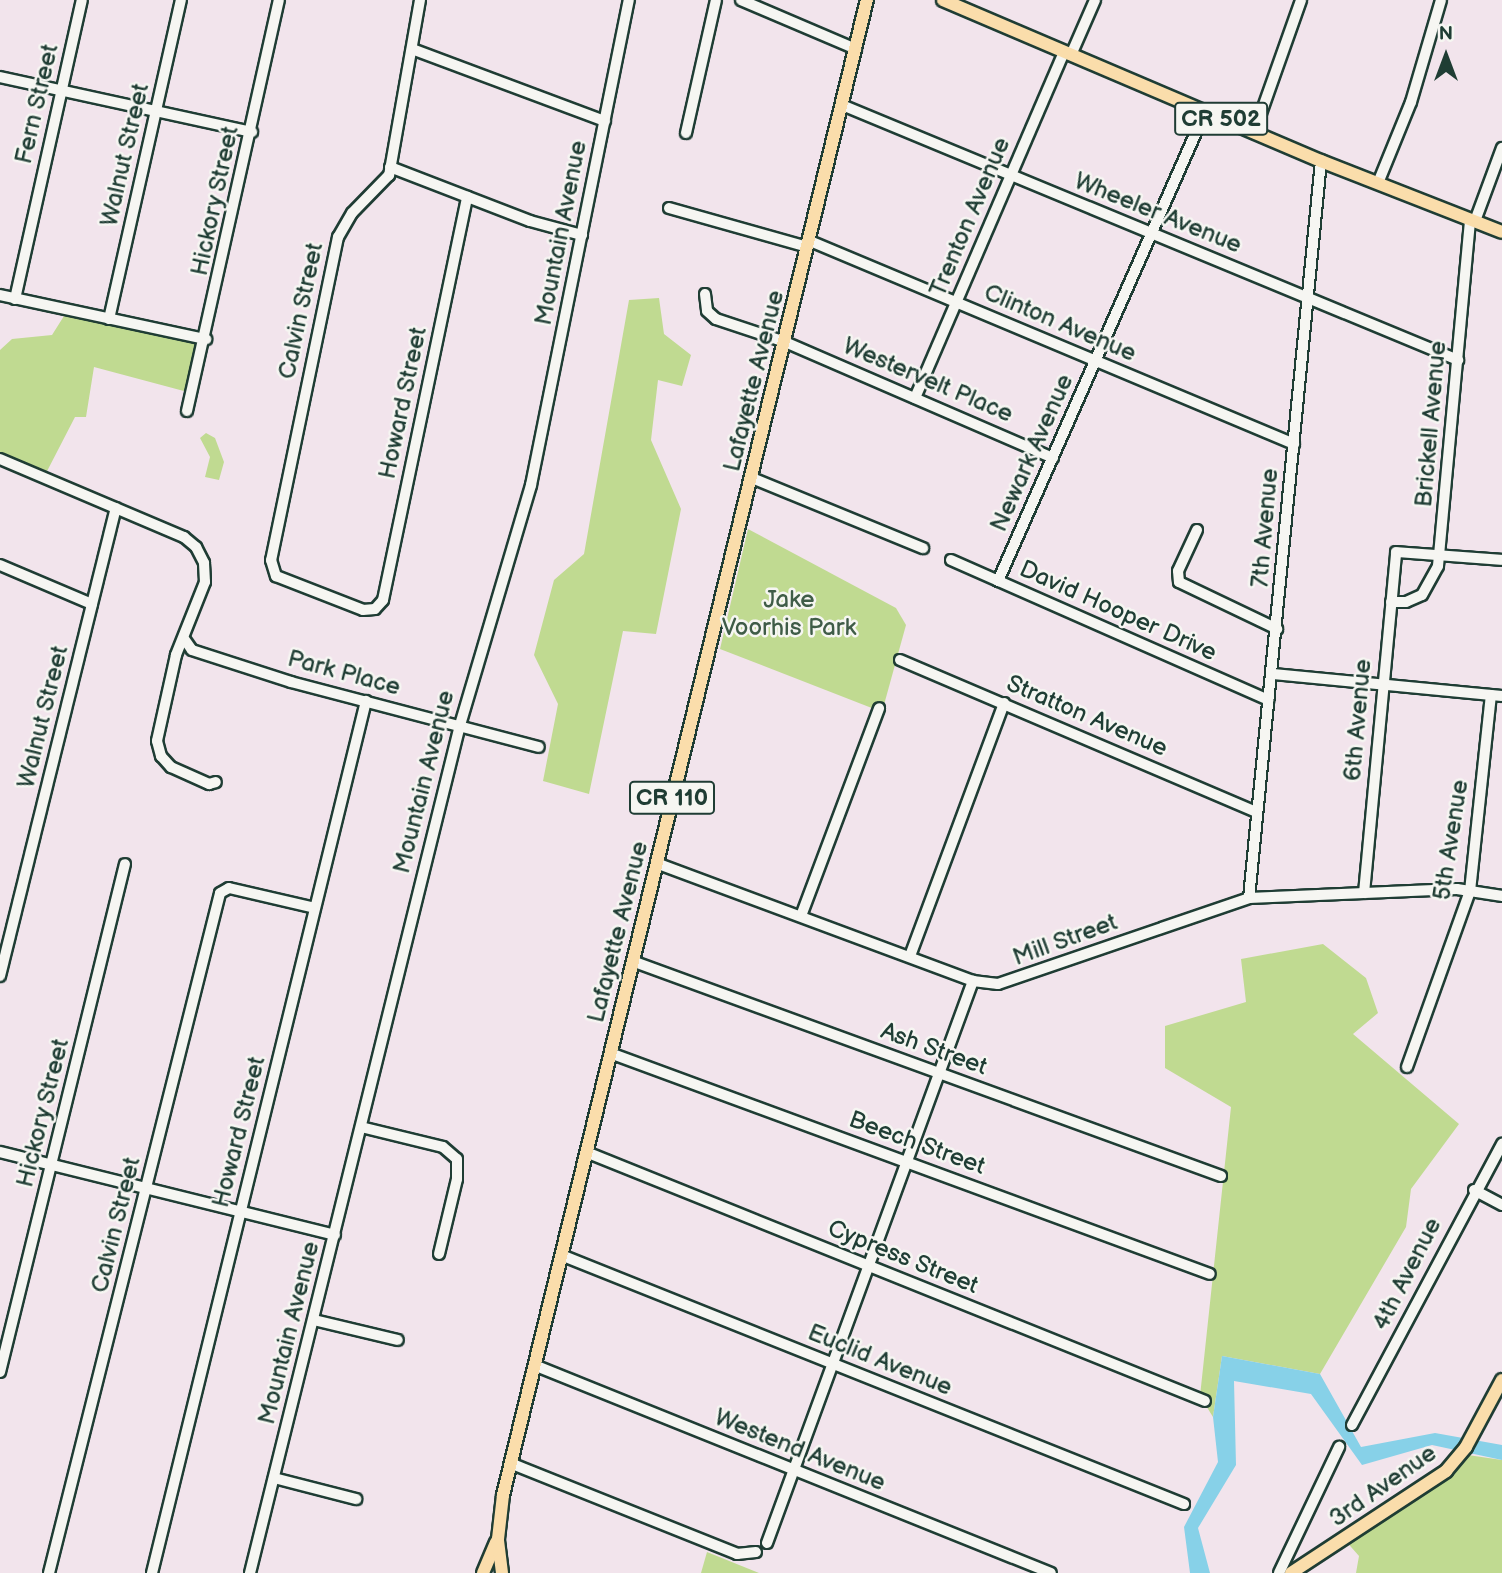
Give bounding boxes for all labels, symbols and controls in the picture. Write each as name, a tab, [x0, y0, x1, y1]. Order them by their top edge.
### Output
north arrow	[1411, 21, 1481, 91]
text: N	[1439, 23, 1453, 46]
street label: Fern Street	[9, 41, 65, 167]
street label: Walnut Street	[95, 81, 155, 229]
road number: CR 502	[1174, 100, 1268, 138]
street label: Hickory Street	[185, 123, 245, 279]
street label: Trenton Avenue	[924, 133, 1016, 301]
street label: Mountain Avenue	[529, 138, 593, 328]
street label: Wheeler Avenue	[1070, 166, 1246, 260]
street label: Calvin Street	[272, 240, 330, 382]
street label: Clinton Avenue	[980, 278, 1140, 368]
street label: Lafayette Avenue	[718, 287, 790, 475]
street label: Howard Street	[373, 324, 433, 482]
street label: Westervelt Place	[839, 331, 1017, 429]
street label: Brickell Avenue	[1409, 340, 1453, 508]
street label: Newark Avenue	[984, 370, 1080, 536]
street label: 7th Avenue	[1245, 467, 1285, 589]
street label: David Hooper Drive	[1015, 555, 1221, 667]
park label: Jake Voorhis Park	[722, 586, 856, 642]
street label: Walnut Street	[11, 643, 75, 791]
street label: Park Place	[284, 644, 404, 702]
street label: 6th Avenue	[1338, 658, 1378, 782]
street label: Stratton Avenue	[1002, 669, 1172, 763]
street label: Mountain Avenue	[387, 688, 461, 876]
road number: CR 110	[628, 778, 716, 818]
street label: 5th Avenue	[1427, 778, 1475, 902]
street label: Lafayette Avenue	[582, 838, 654, 1026]
street label: Mill Street	[1009, 908, 1121, 972]
street label: Ash Street	[877, 1016, 991, 1082]
street label: Hickory Street	[10, 1035, 76, 1191]
street label: Howard Street	[206, 1053, 272, 1211]
street label: Beech Street	[845, 1105, 989, 1181]
street label: Calvin Street	[85, 1154, 147, 1296]
street label: 4th Avenue	[1366, 1213, 1448, 1335]
street label: Cypress Street	[823, 1214, 983, 1300]
street label: Mountain Avenue	[252, 1239, 326, 1427]
street label: Euclid Avenue	[804, 1318, 956, 1402]
street label: Westend Avenue	[710, 1403, 890, 1497]
street label: 3rd Avenue	[1324, 1439, 1442, 1533]

